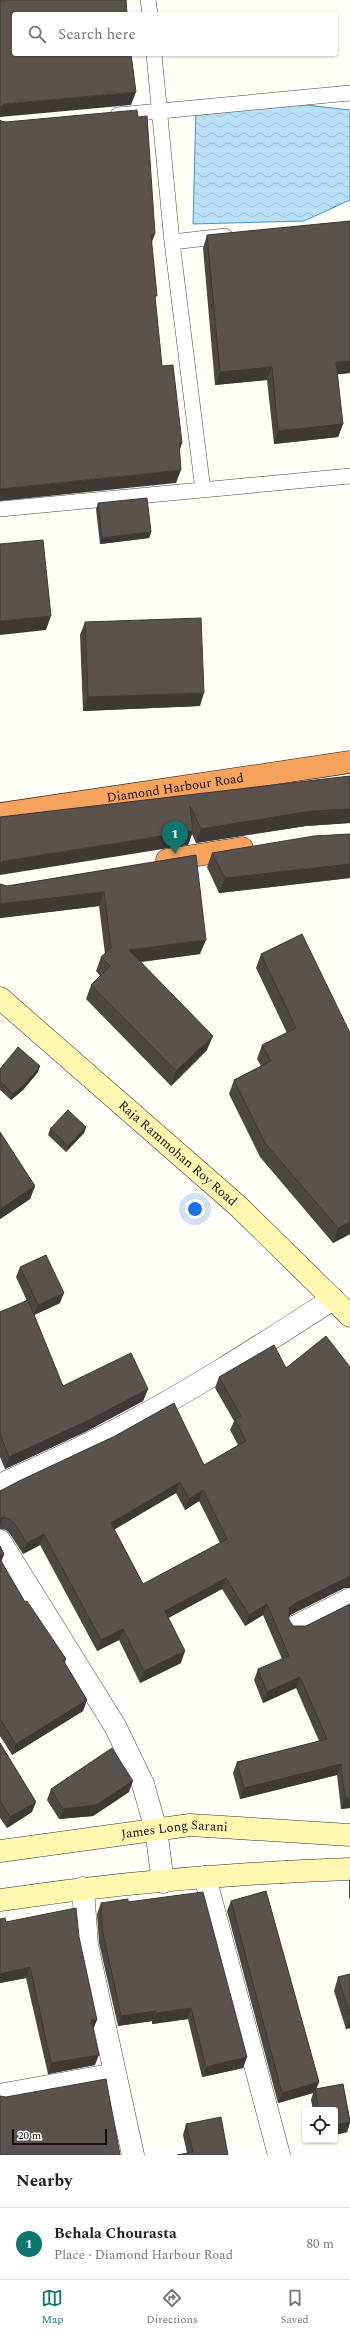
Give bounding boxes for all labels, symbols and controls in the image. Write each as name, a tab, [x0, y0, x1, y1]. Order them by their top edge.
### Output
search box	[12, 12, 338, 56]
icon: search	[26, 23, 48, 45]
text: Search here	[58, 23, 136, 46]
street label: Diamond Harbour Road	[105, 768, 245, 808]
pin: 1	[162, 821, 188, 854]
street label: Raja Rammohan Roy Road	[114, 1096, 242, 1211]
your location	[185, 1199, 205, 1219]
street label: James Long Sarani	[120, 1815, 228, 1844]
map controls	[302, 2107, 338, 2143]
button: locate	[302, 2107, 338, 2143]
scale bar	[12, 2127, 107, 2146]
text: 20 m	[18, 2127, 41, 2144]
text: Nearby	[16, 2168, 72, 2194]
text: Behala Chourasta	[54, 2222, 177, 2245]
text: 1	[25, 2234, 33, 2254]
text: 80 m	[307, 2234, 334, 2254]
text: Place · Diamond Harbour Road	[54, 2245, 233, 2265]
tab: Map	[41, 2287, 64, 2328]
tab: Directions	[146, 2287, 198, 2328]
tab: Saved	[280, 2287, 309, 2328]

